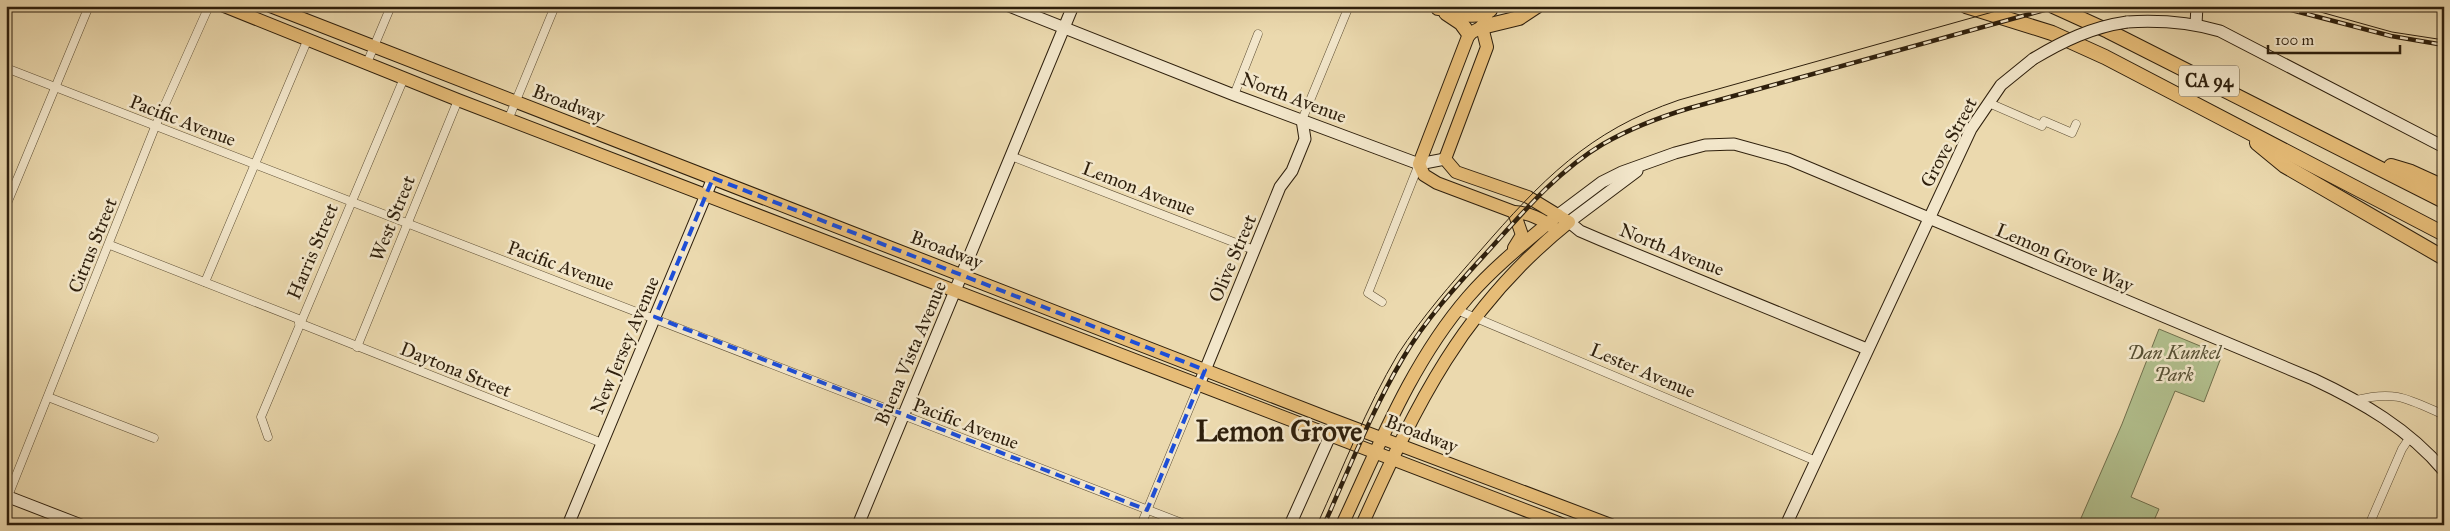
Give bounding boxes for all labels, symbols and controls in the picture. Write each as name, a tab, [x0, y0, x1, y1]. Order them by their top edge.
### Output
scale bar	[2268, 22, 2400, 54]
text: 100 m	[2275, 31, 2315, 49]
road number: CA 94	[2179, 66, 2239, 96]
street label: North Avenue	[1238, 67, 1350, 128]
street label: Broadway	[529, 79, 609, 128]
street label: Pacific Avenue	[126, 90, 239, 151]
street label: Grove Street	[1915, 93, 1982, 191]
street label: Lemon Avenue	[1079, 156, 1199, 221]
street label: West Street	[365, 172, 420, 264]
street label: Citrus Street	[63, 194, 122, 296]
street label: Harris Street	[282, 199, 343, 303]
street label: Olive Street	[1204, 211, 1261, 305]
street label: North Avenue	[1616, 218, 1728, 281]
street label: Lemon Grove Way	[1993, 218, 2138, 297]
street label: Broadway	[907, 225, 987, 274]
street label: Pacific Avenue	[504, 236, 617, 295]
street label: New Jersey Avenue	[585, 273, 665, 418]
street label: Buena Vista Avenue	[870, 278, 951, 429]
street label: Daytona Street	[397, 337, 515, 402]
street label: Lester Avenue	[1587, 338, 1699, 403]
park label: Dan Kunkel Park	[2127, 341, 2223, 386]
street label: Pacific Avenue	[909, 393, 1022, 454]
street label: Broadway	[1382, 409, 1462, 458]
district label: Lemon Grove	[1196, 414, 1362, 449]

